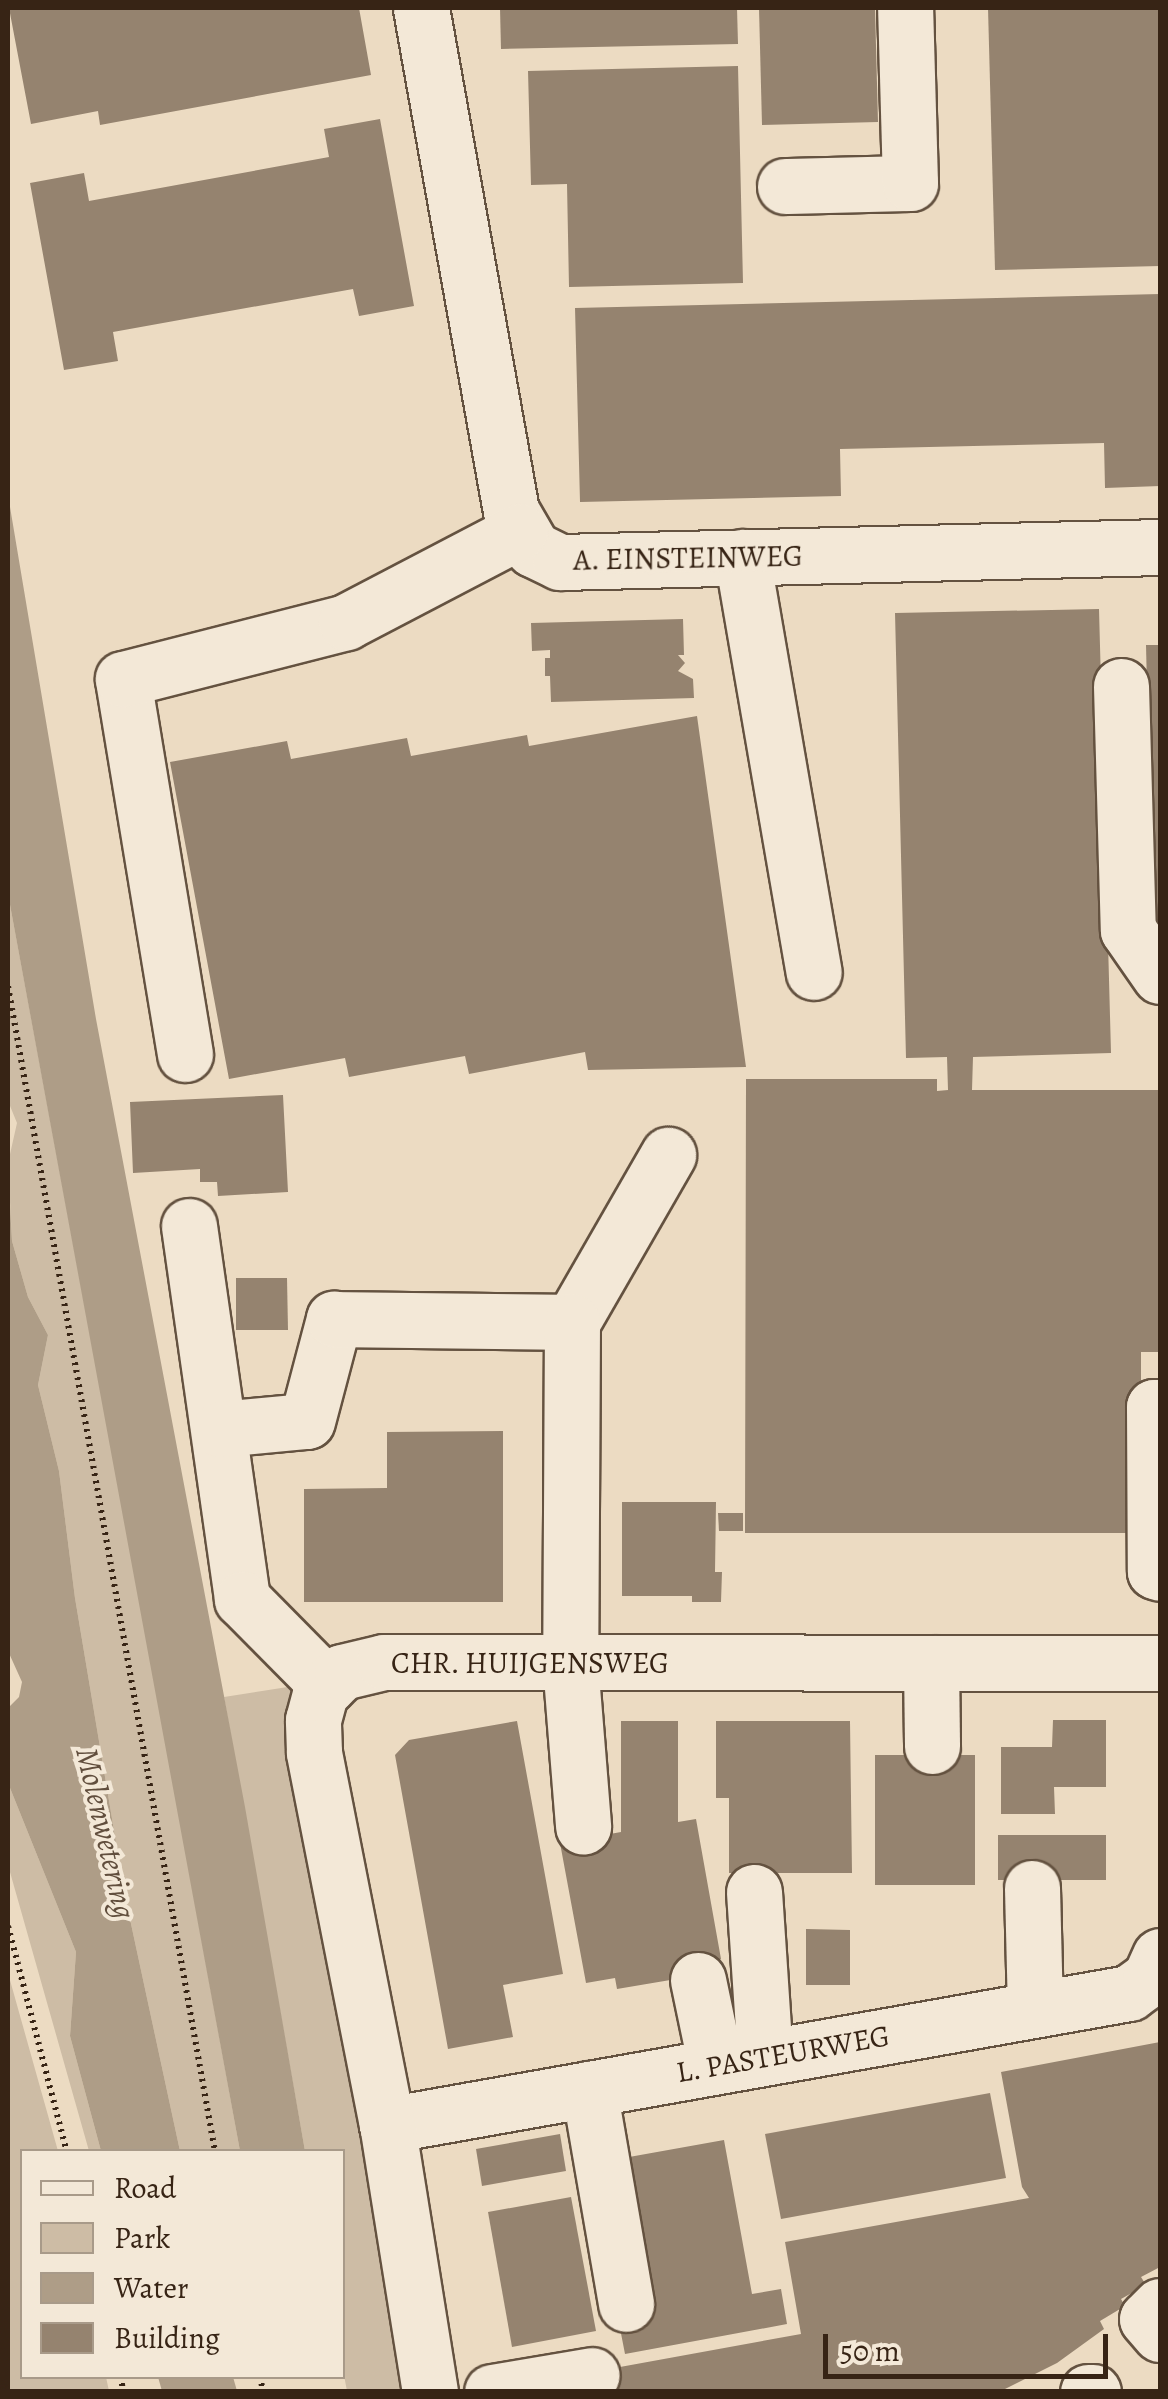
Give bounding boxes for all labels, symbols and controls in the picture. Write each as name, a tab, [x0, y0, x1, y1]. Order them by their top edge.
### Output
street label: A. EINSTEINWEG	[573, 538, 803, 578]
street label: CHR. HUIJGENSWEG	[391, 1645, 669, 1681]
water label: Molenwetering	[68, 1744, 144, 1922]
street label: L. PASTEURWEG	[673, 2017, 893, 2091]
legend	[20, 2149, 345, 2379]
text: Road	[114, 2168, 176, 2208]
text: Park	[114, 2218, 170, 2258]
text: Water	[114, 2268, 188, 2308]
scale bar	[828, 2314, 1113, 2376]
text: Building	[114, 2318, 220, 2358]
text: 50 m	[840, 2331, 900, 2371]

